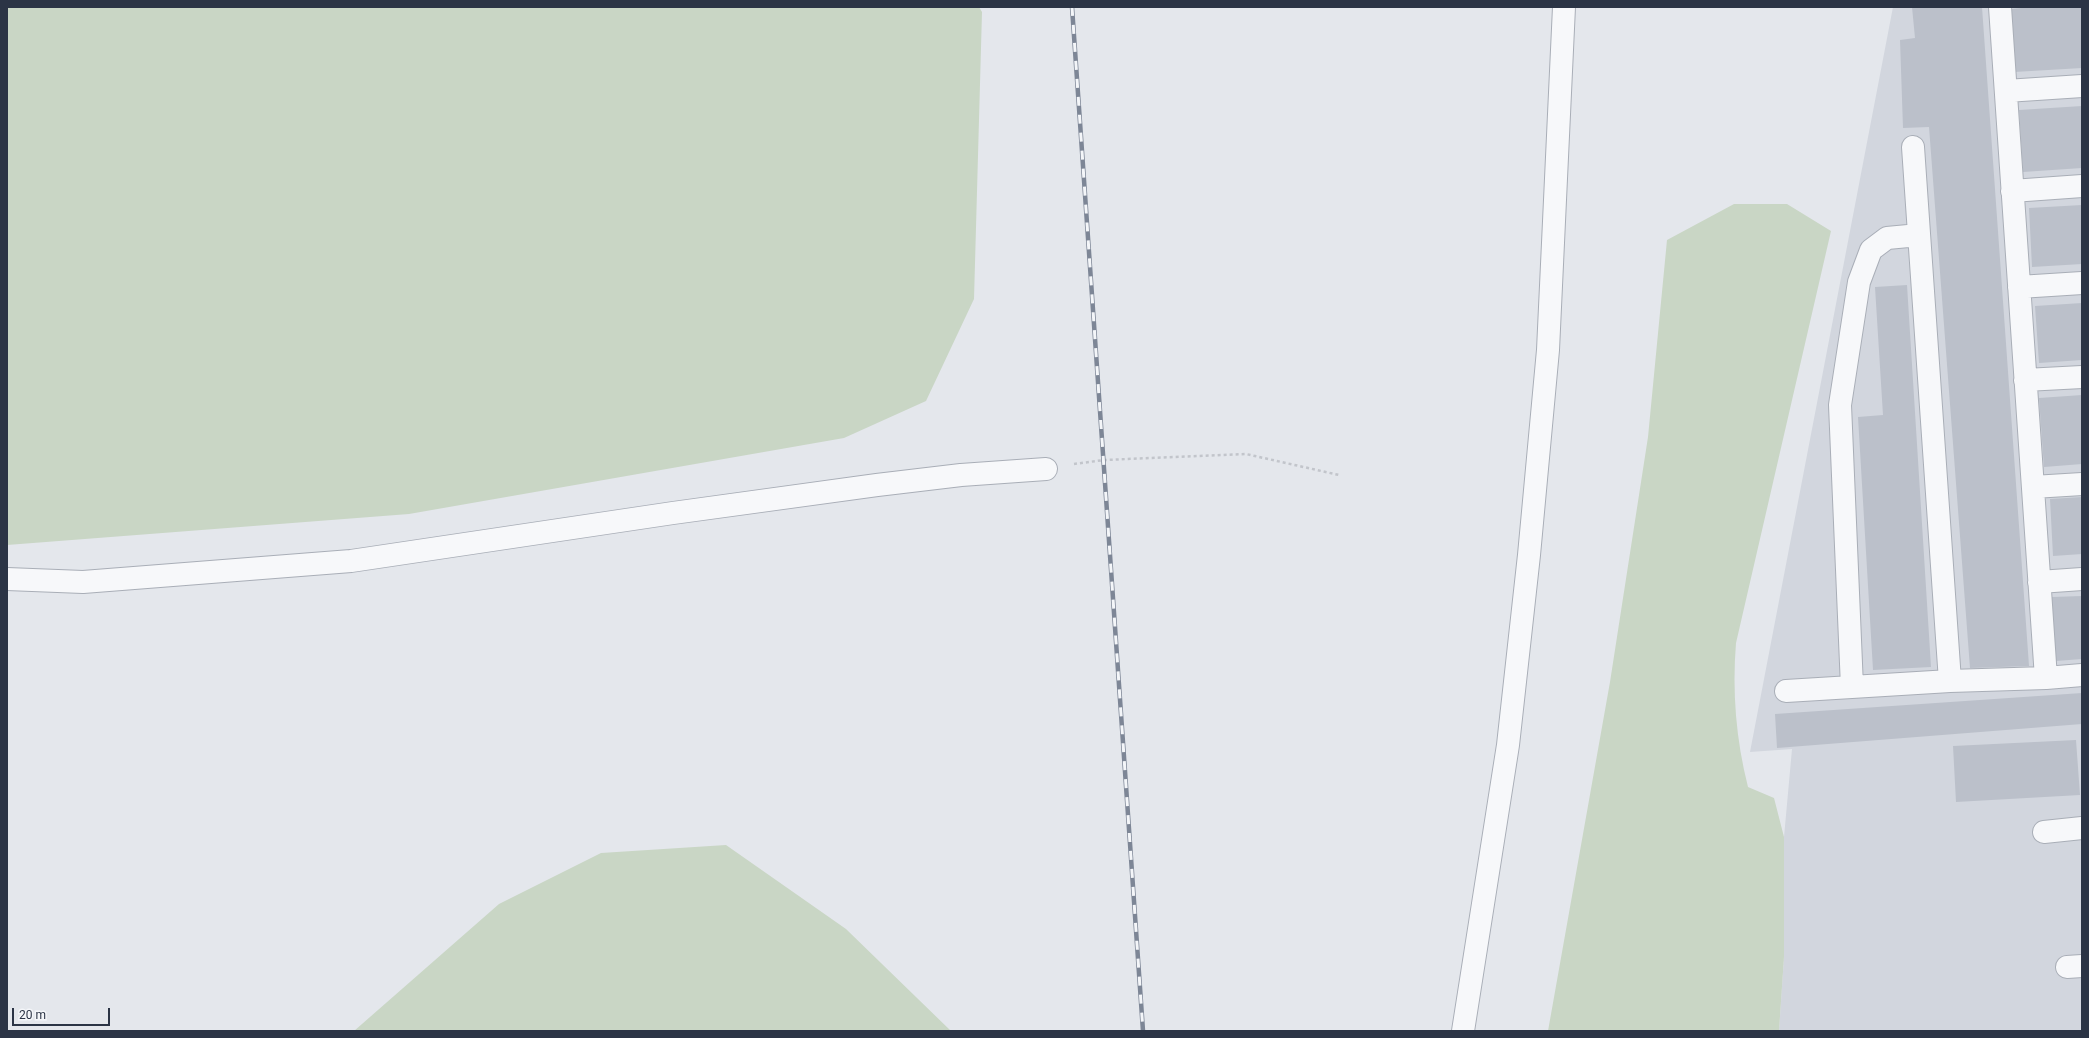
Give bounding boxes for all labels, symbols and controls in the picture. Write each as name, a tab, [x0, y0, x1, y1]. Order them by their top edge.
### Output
scale bar	[14, 1000, 112, 1026]
text: 20 m	[19, 1008, 46, 1022]

